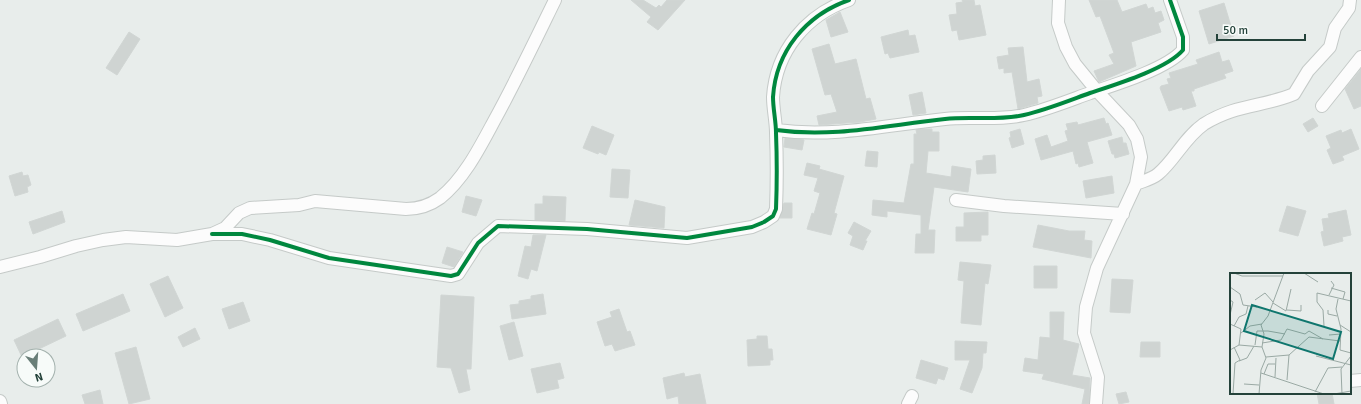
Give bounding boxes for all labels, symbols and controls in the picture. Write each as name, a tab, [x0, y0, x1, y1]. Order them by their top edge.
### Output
scale bar	[1217, 16, 1305, 42]
text: 50 m	[1223, 23, 1248, 38]
inset map	[1230, 273, 1351, 394]
north arrow	[16, 348, 56, 388]
text: N	[33, 370, 44, 384]

